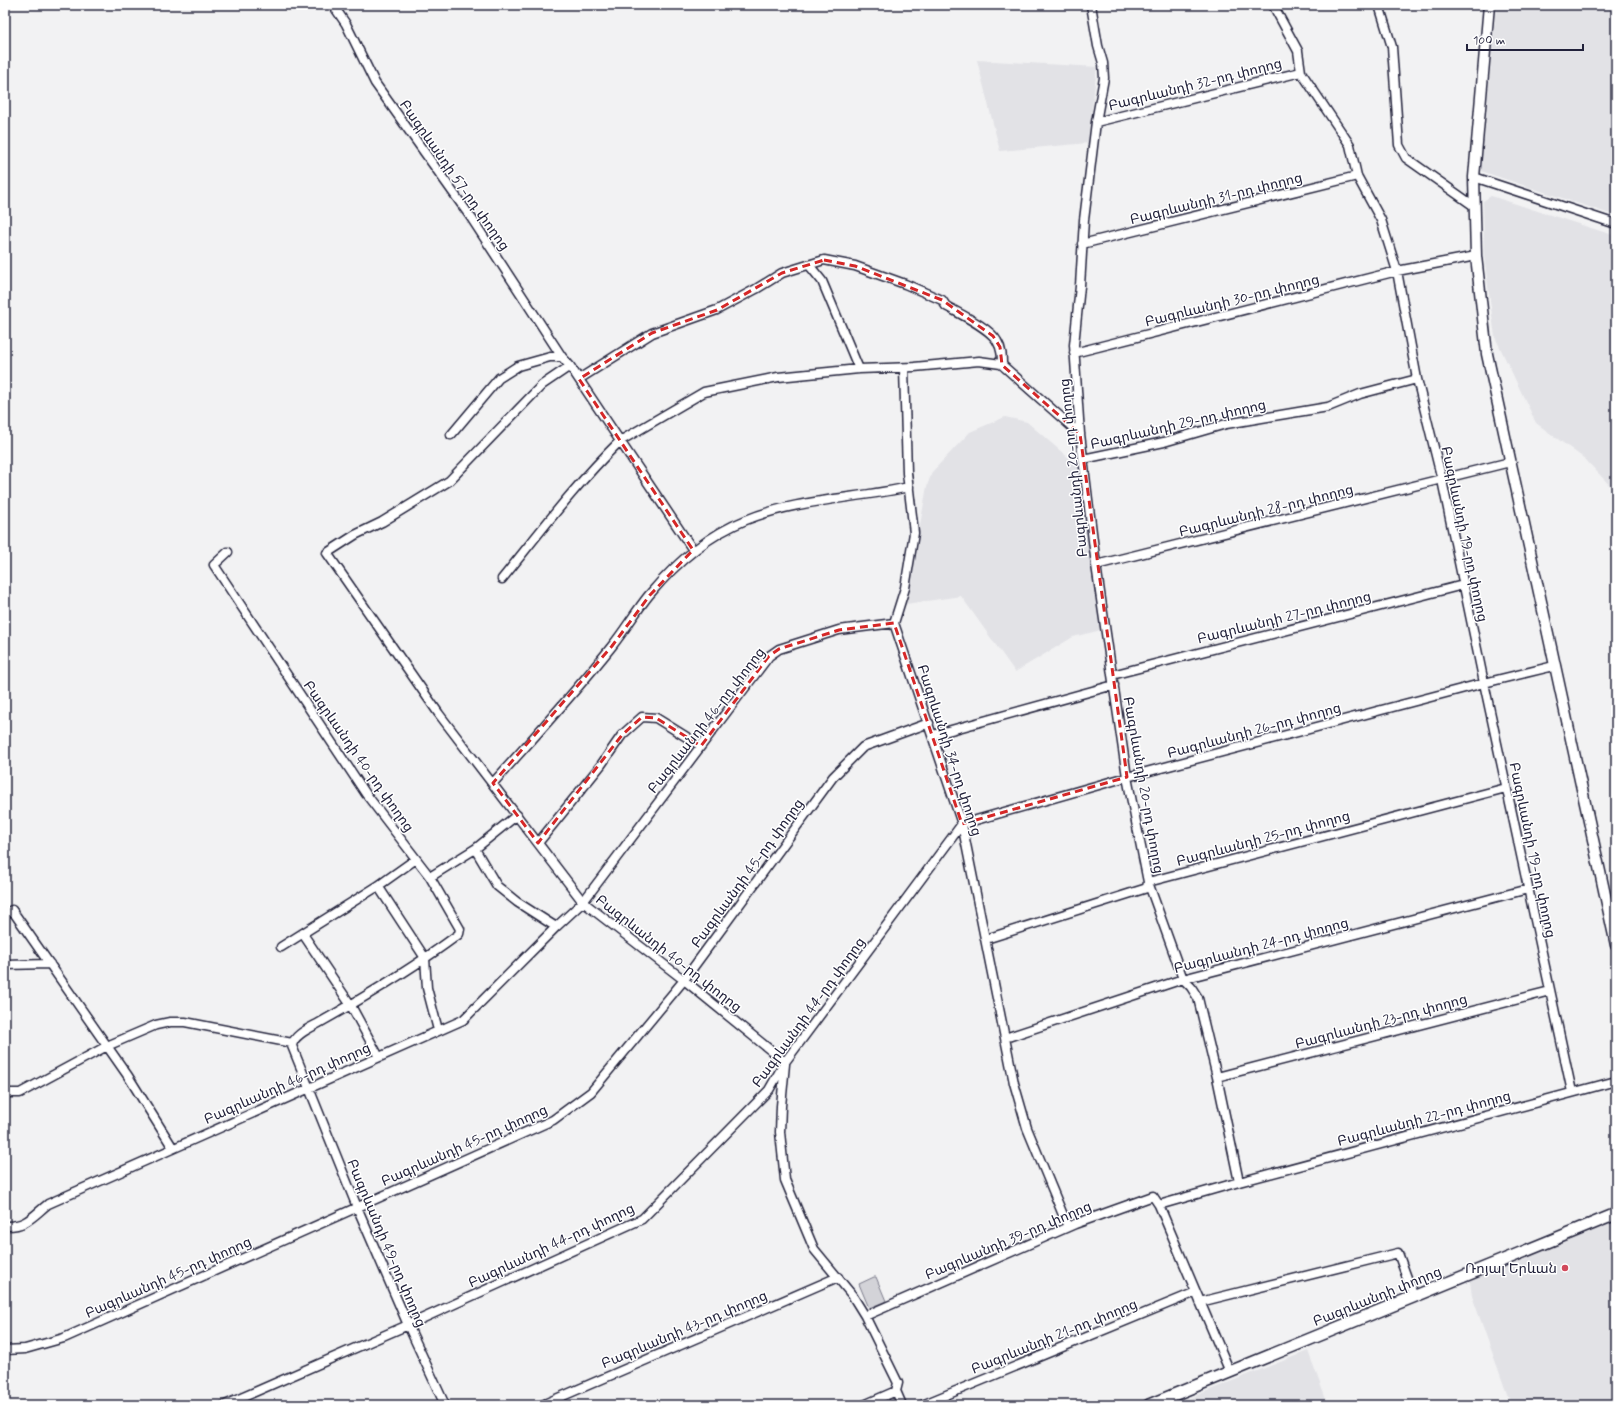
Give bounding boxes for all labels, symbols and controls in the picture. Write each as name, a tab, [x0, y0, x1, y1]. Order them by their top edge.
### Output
scale bar	[1467, 26, 1583, 52]
text: 100 m	[1473, 33, 1505, 49]
street label: Բագրևանդի 32-րդ փողոց	[1107, 55, 1284, 115]
street label: Բագրևանդի 57-րդ փողոց	[395, 97, 513, 255]
street label: Բագրևանդի 31-րդ փողոց	[1128, 169, 1304, 229]
street label: Բագրևանդի 30-րդ փողոց	[1143, 271, 1321, 331]
street label: Բագրևանդի 20-րդ փողոց	[1056, 378, 1092, 558]
street label: Բագրևանդի 29-րդ փողոց	[1089, 396, 1268, 454]
street label: Բագրևանդի 19-րդ փողոց	[1437, 445, 1491, 624]
street label: Բագրևանդի 28-րդ փողոց	[1177, 481, 1355, 541]
street label: Բագրևանդի 27-րդ փողոց	[1195, 588, 1373, 648]
street label: Բագրևանդի 46-րդ փողոց	[644, 644, 769, 797]
street label: Բագրևանդի 34-րդ փողոց	[913, 662, 985, 838]
street label: Բագրևանդի 40-րդ փողոց	[299, 677, 417, 836]
street label: Բագրևանդի 20-րդ փողոց	[1119, 695, 1167, 875]
street label: Բագրևանդի 26-րդ փողոց	[1165, 699, 1343, 763]
street label: Բագրևանդի 19-րդ փողոց	[1505, 761, 1559, 940]
street label: Բագրևանդի 45-րդ փողոց	[688, 795, 808, 952]
street label: Բագրևանդի 25-րդ փողոց	[1174, 807, 1352, 871]
street label: Բագրևանդի 40-րդ փողոց	[592, 891, 745, 1017]
street label: Բագրևանդի 24-րդ փողոց	[1172, 914, 1351, 978]
street label: Բագրևանդի 44-րդ փողոց	[748, 934, 869, 1091]
street label: Բագրևանդի 23-րդ փողոց	[1293, 990, 1469, 1054]
street label: Բագրևանդի 46-րդ փողոց	[201, 1039, 374, 1129]
street label: Բագրևանդի 22-րդ փողոց	[1336, 1087, 1513, 1151]
street label: Բագրևանդի 45-րդ փողոց	[378, 1101, 550, 1191]
street label: Բագրևանդի 49-րդ փողոց	[342, 1156, 430, 1330]
street label: Բագրևանդի 39-րդ փողոց	[922, 1198, 1094, 1284]
street label: Բագրևանդի 44-րդ փողոց	[465, 1199, 637, 1292]
street label: Բագրևանդի 45-րդ փողոց	[82, 1233, 254, 1323]
place label: Ռոյալ Երևան	[1465, 1260, 1557, 1278]
street label: Բագրևանդի փողոց	[1310, 1263, 1444, 1331]
marker: Ռոյալ Երևան	[1560, 1263, 1570, 1273]
street label: Բագրևանդի 43-րդ փողոց	[599, 1287, 770, 1373]
street label: Բագրևանդի 21-րդ փողոց	[969, 1295, 1140, 1379]

